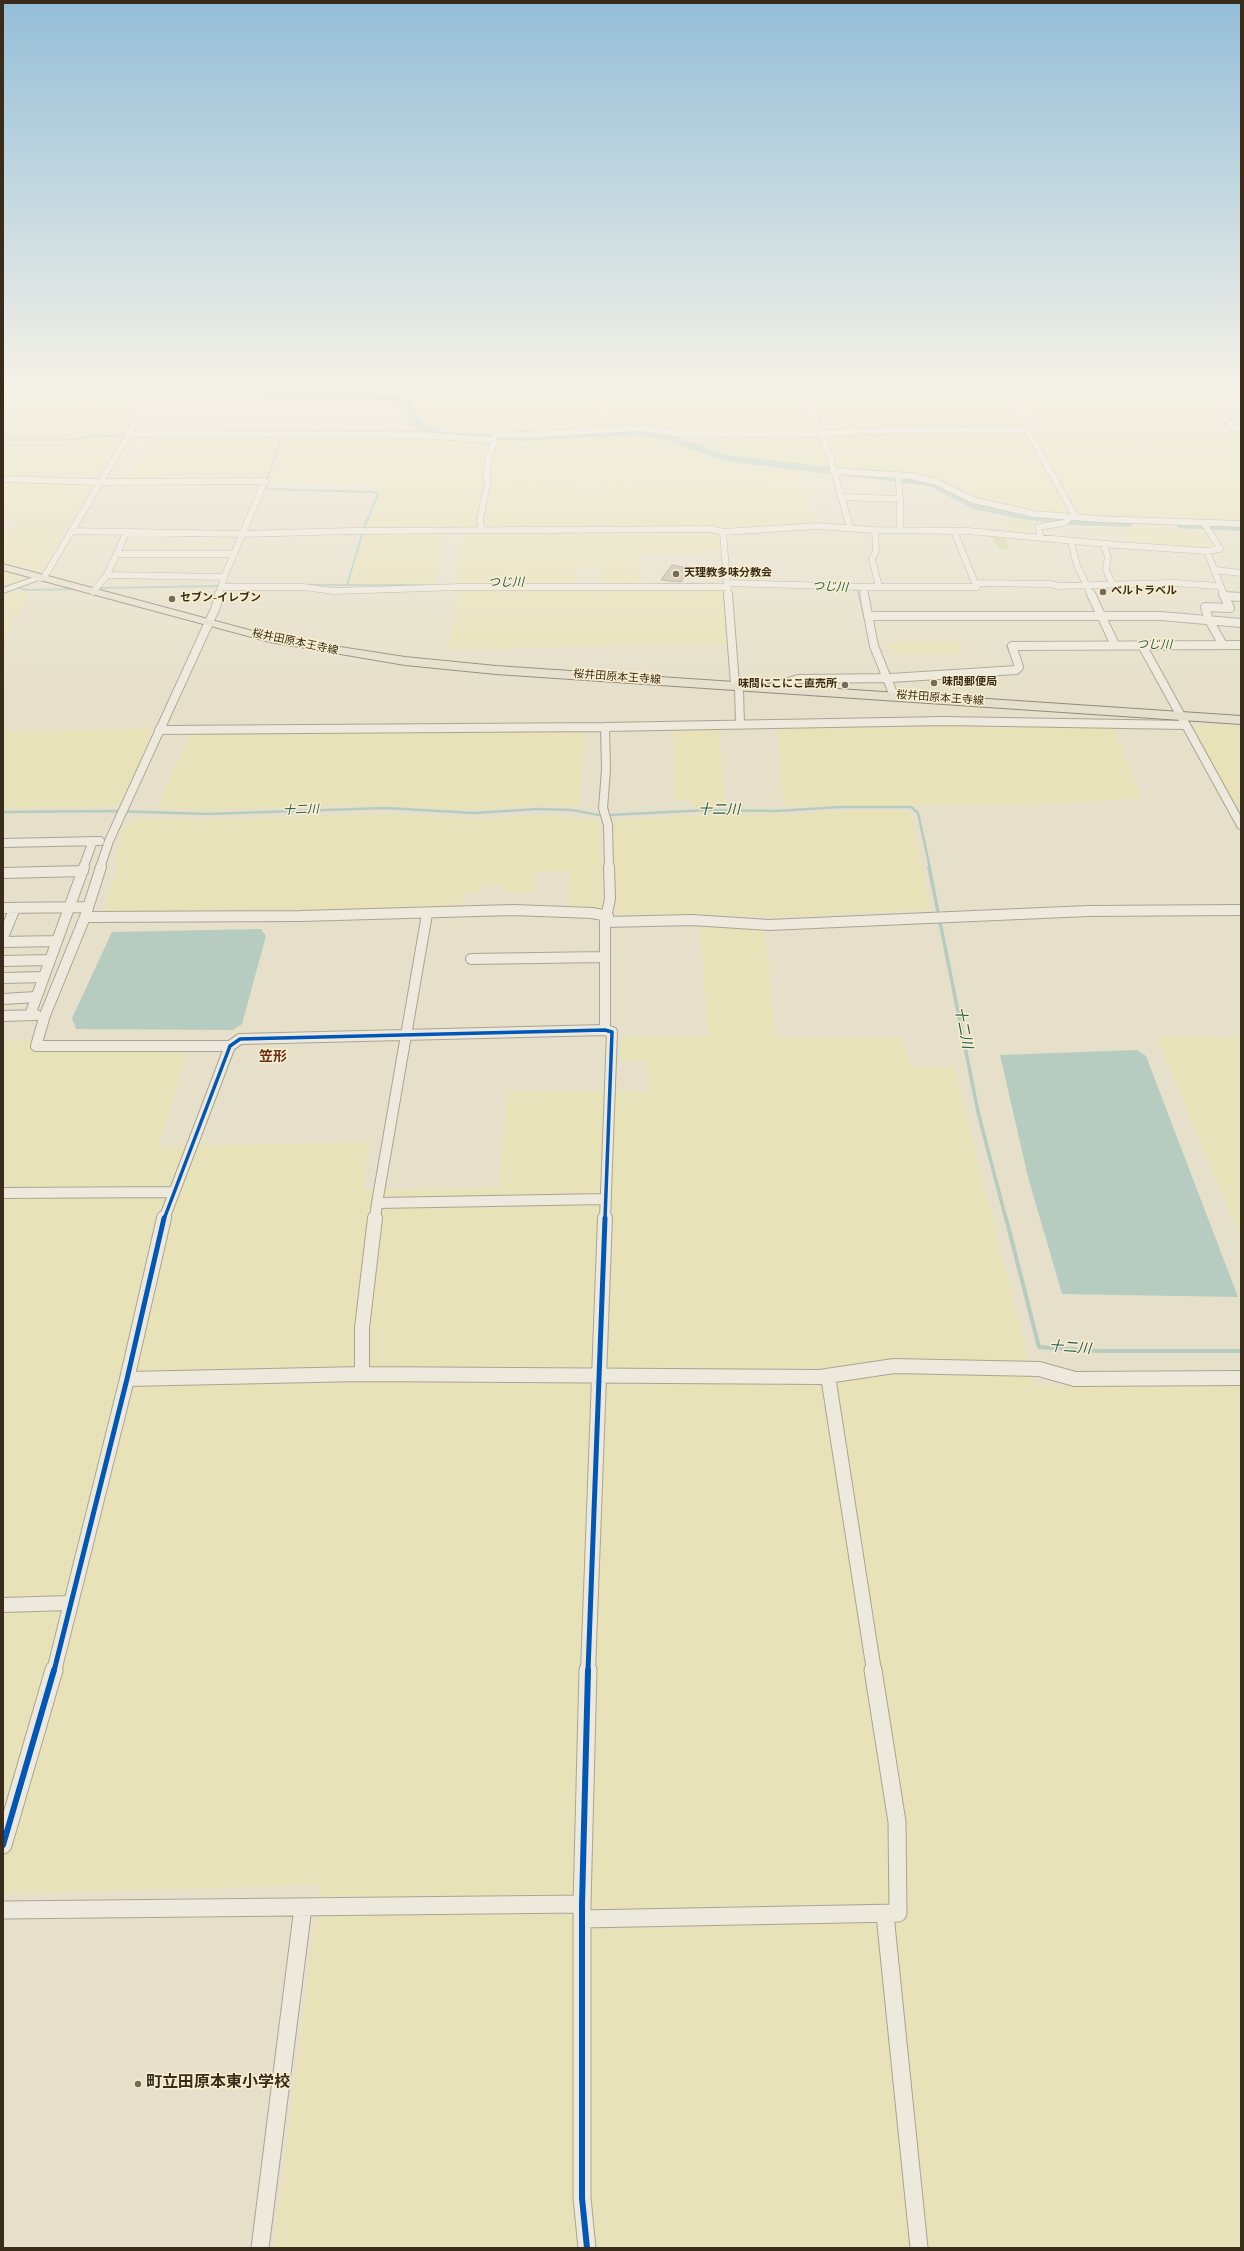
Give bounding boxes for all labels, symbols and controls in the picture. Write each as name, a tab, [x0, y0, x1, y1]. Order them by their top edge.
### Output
place label: 天理教多味分教会	[684, 567, 772, 581]
marker: 天理教多味分教会	[671, 569, 681, 579]
water label: つじ川	[488, 577, 524, 591]
water label: つじ川	[812, 580, 848, 596]
place label: ベルトラベル	[1111, 585, 1177, 599]
marker: ベルトラベル	[1098, 587, 1108, 597]
place label: セブン-イレブン	[180, 592, 261, 606]
marker: セブン-イレブン	[167, 594, 177, 604]
street label: 桜井田原本王寺線	[251, 627, 339, 659]
water label: つじ川	[1136, 638, 1172, 654]
street label: 桜井田原本王寺線	[573, 668, 661, 688]
place label: 味間郵便局	[942, 676, 997, 690]
place label: 味間にこにこ直売所	[738, 678, 837, 692]
marker: 味間郵便局	[929, 678, 939, 688]
marker: 味間にこにこ直売所	[840, 680, 850, 690]
street label: 桜井田原本王寺線	[896, 689, 984, 709]
water label: 十二川	[283, 803, 319, 819]
water label: 十二川	[698, 803, 740, 819]
water label: 十二川	[950, 1006, 974, 1050]
district label: 笠形	[259, 1050, 287, 1066]
water label: 十二川	[1048, 1339, 1092, 1359]
place label: 町立田原本東小学校	[146, 2074, 290, 2094]
marker: 町立田原本東小学校	[133, 2079, 143, 2089]

